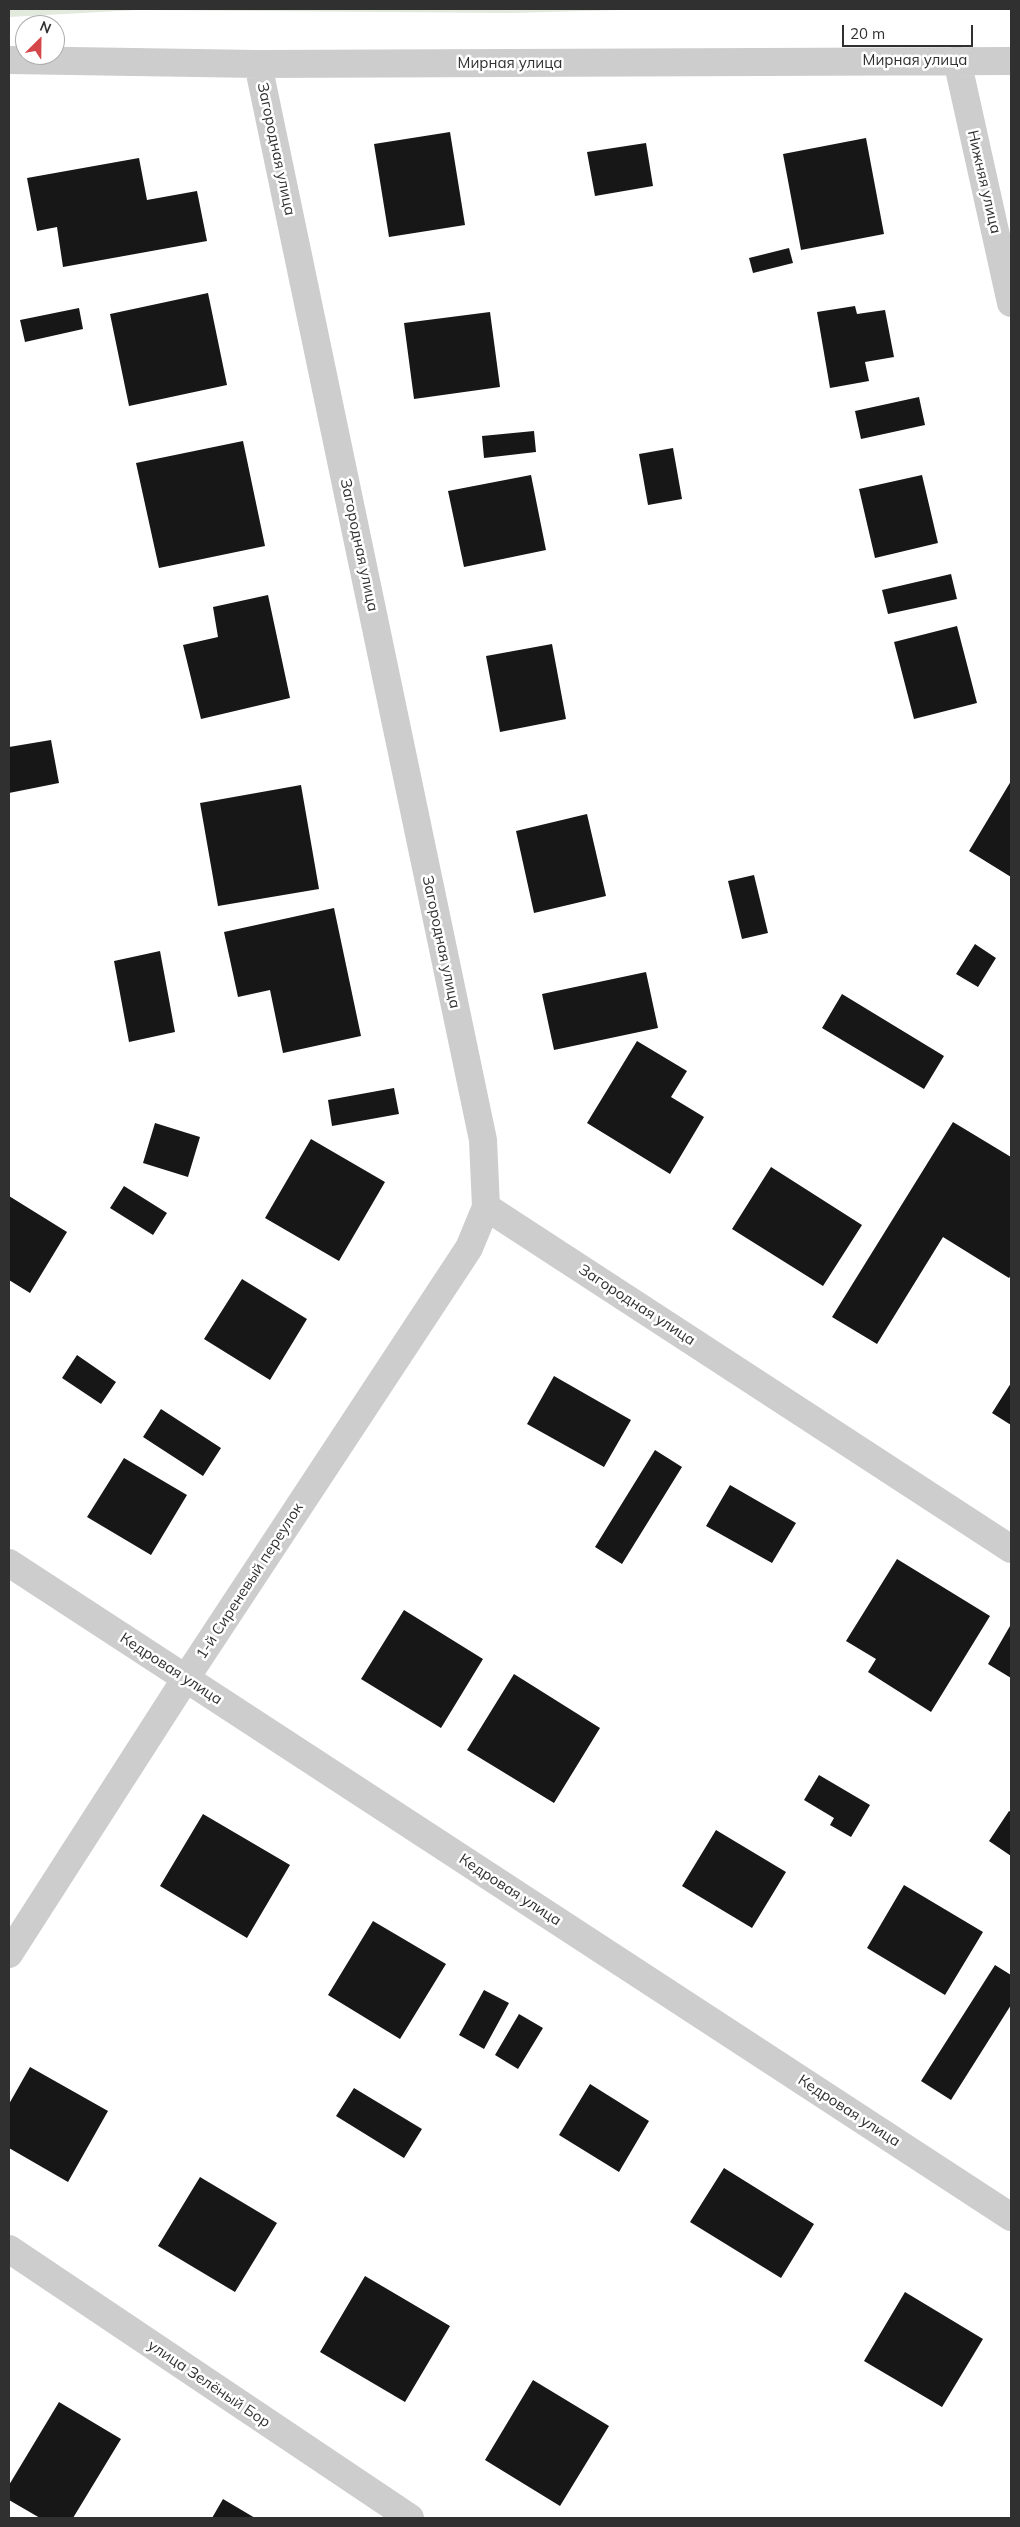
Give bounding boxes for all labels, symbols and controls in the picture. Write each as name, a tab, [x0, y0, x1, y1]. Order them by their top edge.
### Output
north arrow	[15, 15, 65, 65]
scale bar	[845, 15, 976, 47]
text: N	[37, 17, 54, 37]
text: 20 m	[850, 24, 885, 43]
street label: Мирная улица	[863, 51, 967, 69]
street label: Мирная улица	[458, 54, 562, 72]
street label: Загородная улица	[253, 81, 299, 217]
street label: Нижняя улица	[963, 129, 1005, 235]
street label: Загородная улица	[336, 477, 382, 613]
street label: Загородная улица	[418, 874, 464, 1010]
street label: Загородная улица	[575, 1261, 699, 1349]
street label: 1-й Сиреневый переулок	[193, 1500, 307, 1662]
street label: Кедровая улица	[116, 1629, 226, 1709]
street label: Кедровая улица	[455, 1850, 565, 1930]
street label: Кедровая улица	[794, 2071, 904, 2151]
street label: улица Зелёный Бор	[144, 2336, 274, 2432]

